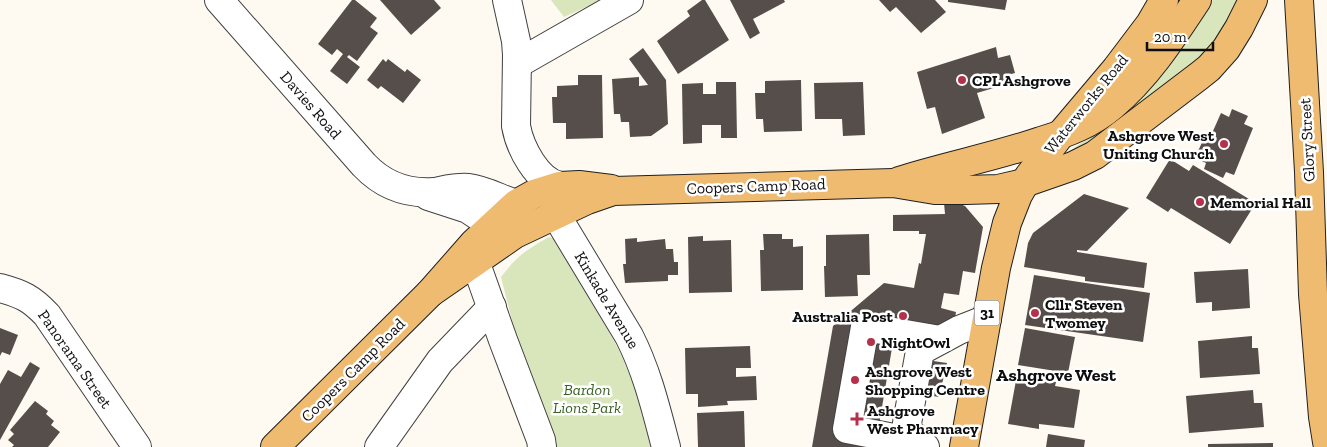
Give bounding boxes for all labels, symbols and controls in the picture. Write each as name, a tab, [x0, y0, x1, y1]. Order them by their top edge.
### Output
scale bar	[1147, 20, 1213, 52]
text: 20 m	[1154, 28, 1187, 46]
street label: Waterworks Road	[1040, 50, 1132, 158]
street label: Davies Road	[276, 67, 346, 143]
place label: CPL Ashgrove	[972, 71, 1071, 90]
marker: CPL Ashgrove	[956, 74, 968, 86]
street label: Glory Street	[1295, 98, 1319, 182]
place label: Ashgrove West Uniting Church	[1103, 126, 1215, 163]
marker: Ashgrove West Uniting Church	[1218, 138, 1230, 150]
street label: Coopers Camp Road	[686, 174, 826, 198]
place label: Memorial Hall	[1210, 193, 1311, 212]
marker: Memorial Hall	[1194, 196, 1206, 208]
street label: Kinkade Avenue	[570, 248, 644, 352]
place label: Cllr Steven Twomey	[1045, 295, 1123, 332]
road number: 31	[974, 300, 1000, 326]
street label: Panorama Street	[34, 306, 116, 412]
place label: Australia Post	[792, 307, 894, 326]
marker: Cllr Steven Twomey	[1029, 307, 1041, 319]
marker: Australia Post	[897, 310, 909, 322]
street label: Coopers Camp Road	[297, 314, 409, 426]
place label: NightOwl	[881, 333, 951, 352]
marker: NightOwl	[865, 336, 877, 348]
place label: Ashgrove West Shopping Centre	[865, 362, 985, 399]
district label: Ashgrove West	[996, 364, 1117, 386]
marker: Ashgrove West Shopping Centre	[849, 374, 861, 386]
park label: Bardon Lions Park	[553, 380, 621, 417]
place label: Ashgrove West Pharmacy	[867, 401, 979, 438]
marker: Ashgrove West Pharmacy	[851, 413, 863, 425]

